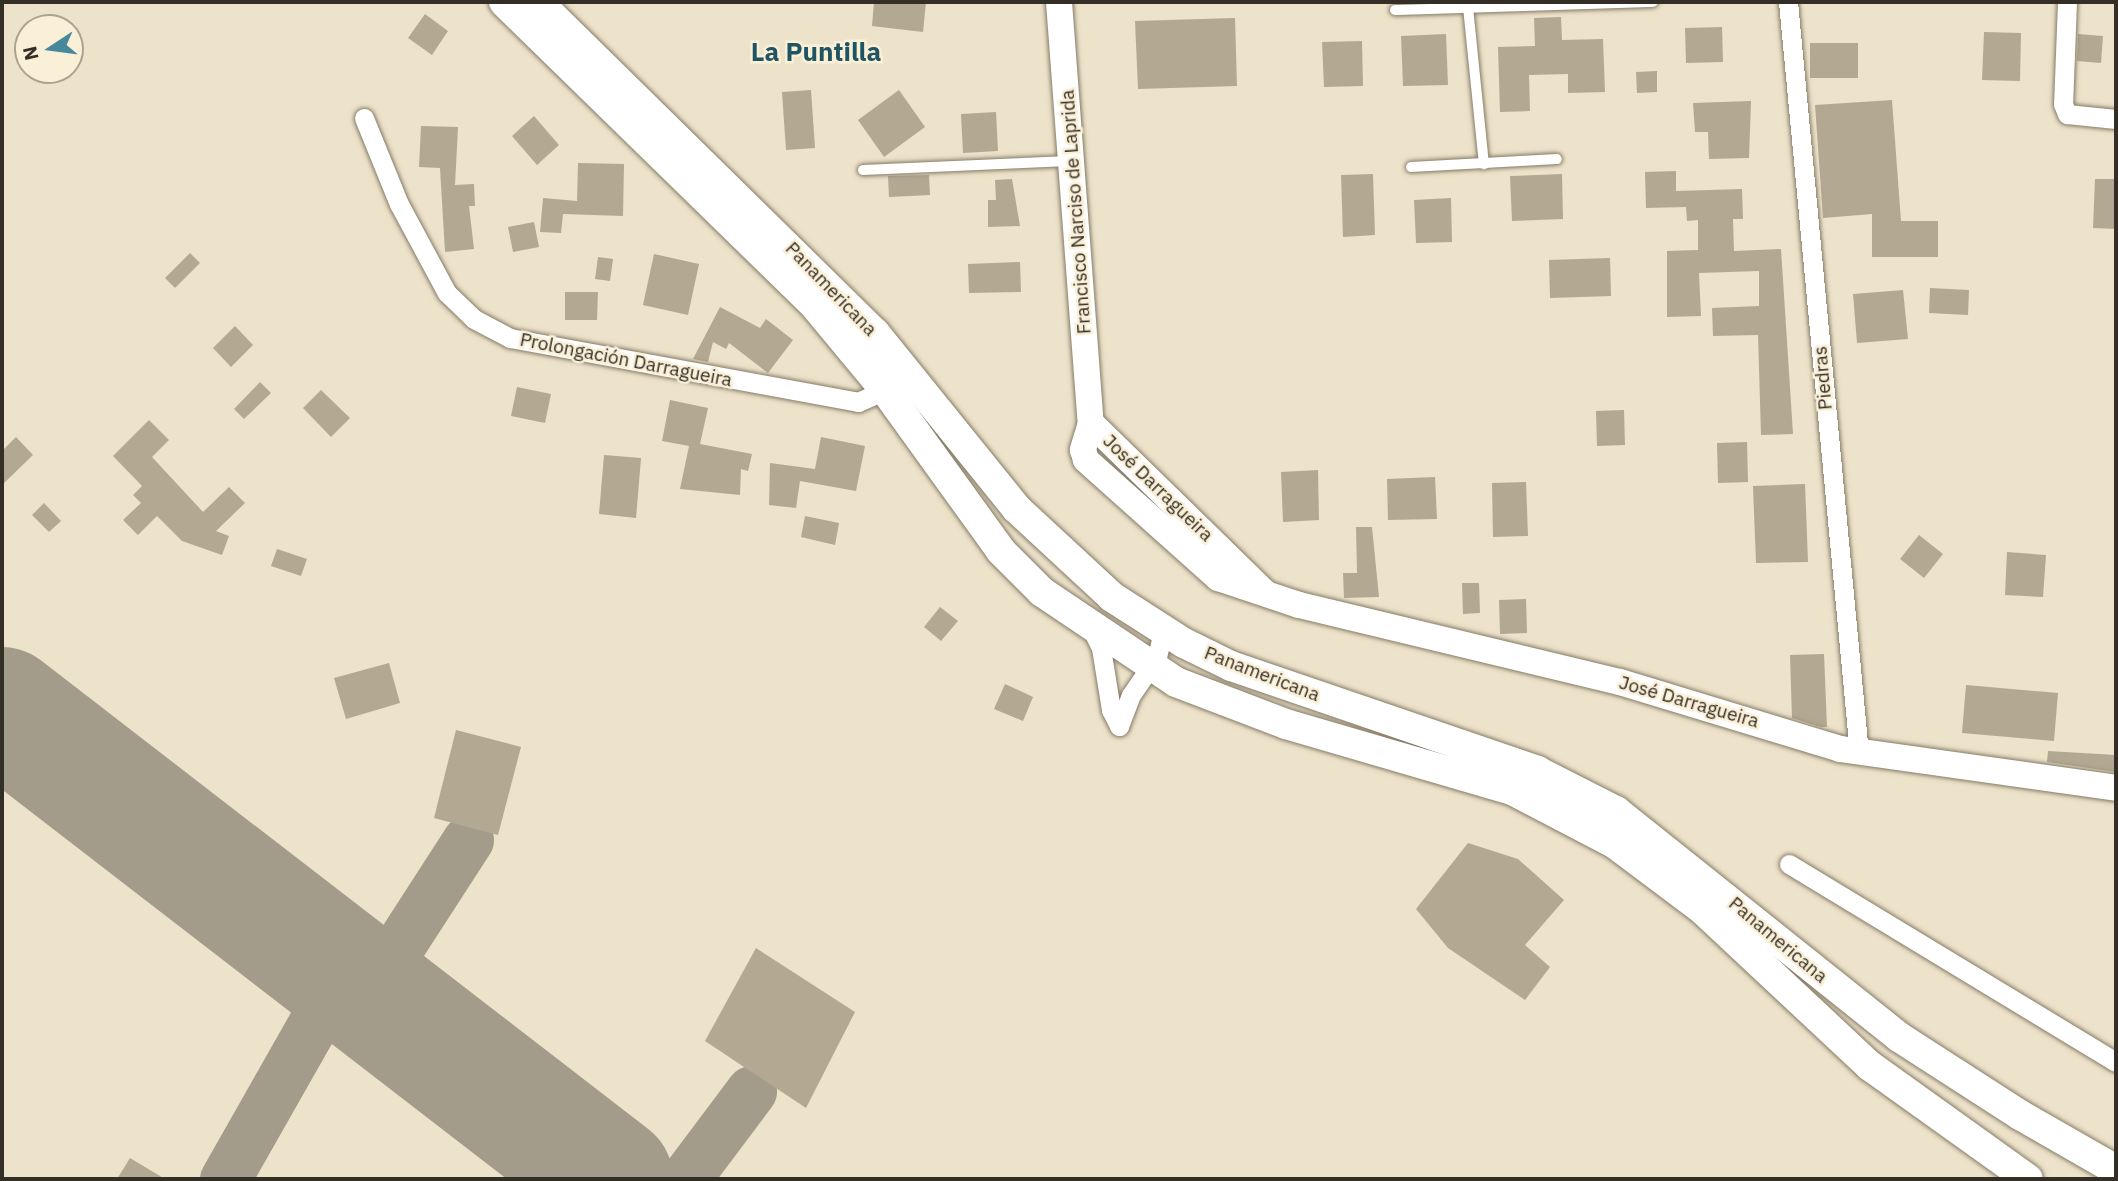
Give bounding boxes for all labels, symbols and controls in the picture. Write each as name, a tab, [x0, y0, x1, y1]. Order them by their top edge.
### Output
north arrow	[14, 14, 84, 84]
district label: La Puntilla	[751, 36, 881, 68]
text: N	[17, 44, 44, 63]
street label: Francisco Narciso de Laprida	[1056, 89, 1096, 335]
street label: Panamericana	[780, 237, 882, 341]
street label: Prolongación Darragueira	[518, 328, 734, 392]
street label: Piedras	[1809, 345, 1837, 411]
street label: José Darragueira	[1098, 430, 1218, 546]
street label: Panamericana	[1201, 642, 1323, 706]
street label: José Darragueira	[1616, 671, 1762, 733]
street label: Panamericana	[1724, 892, 1832, 988]

